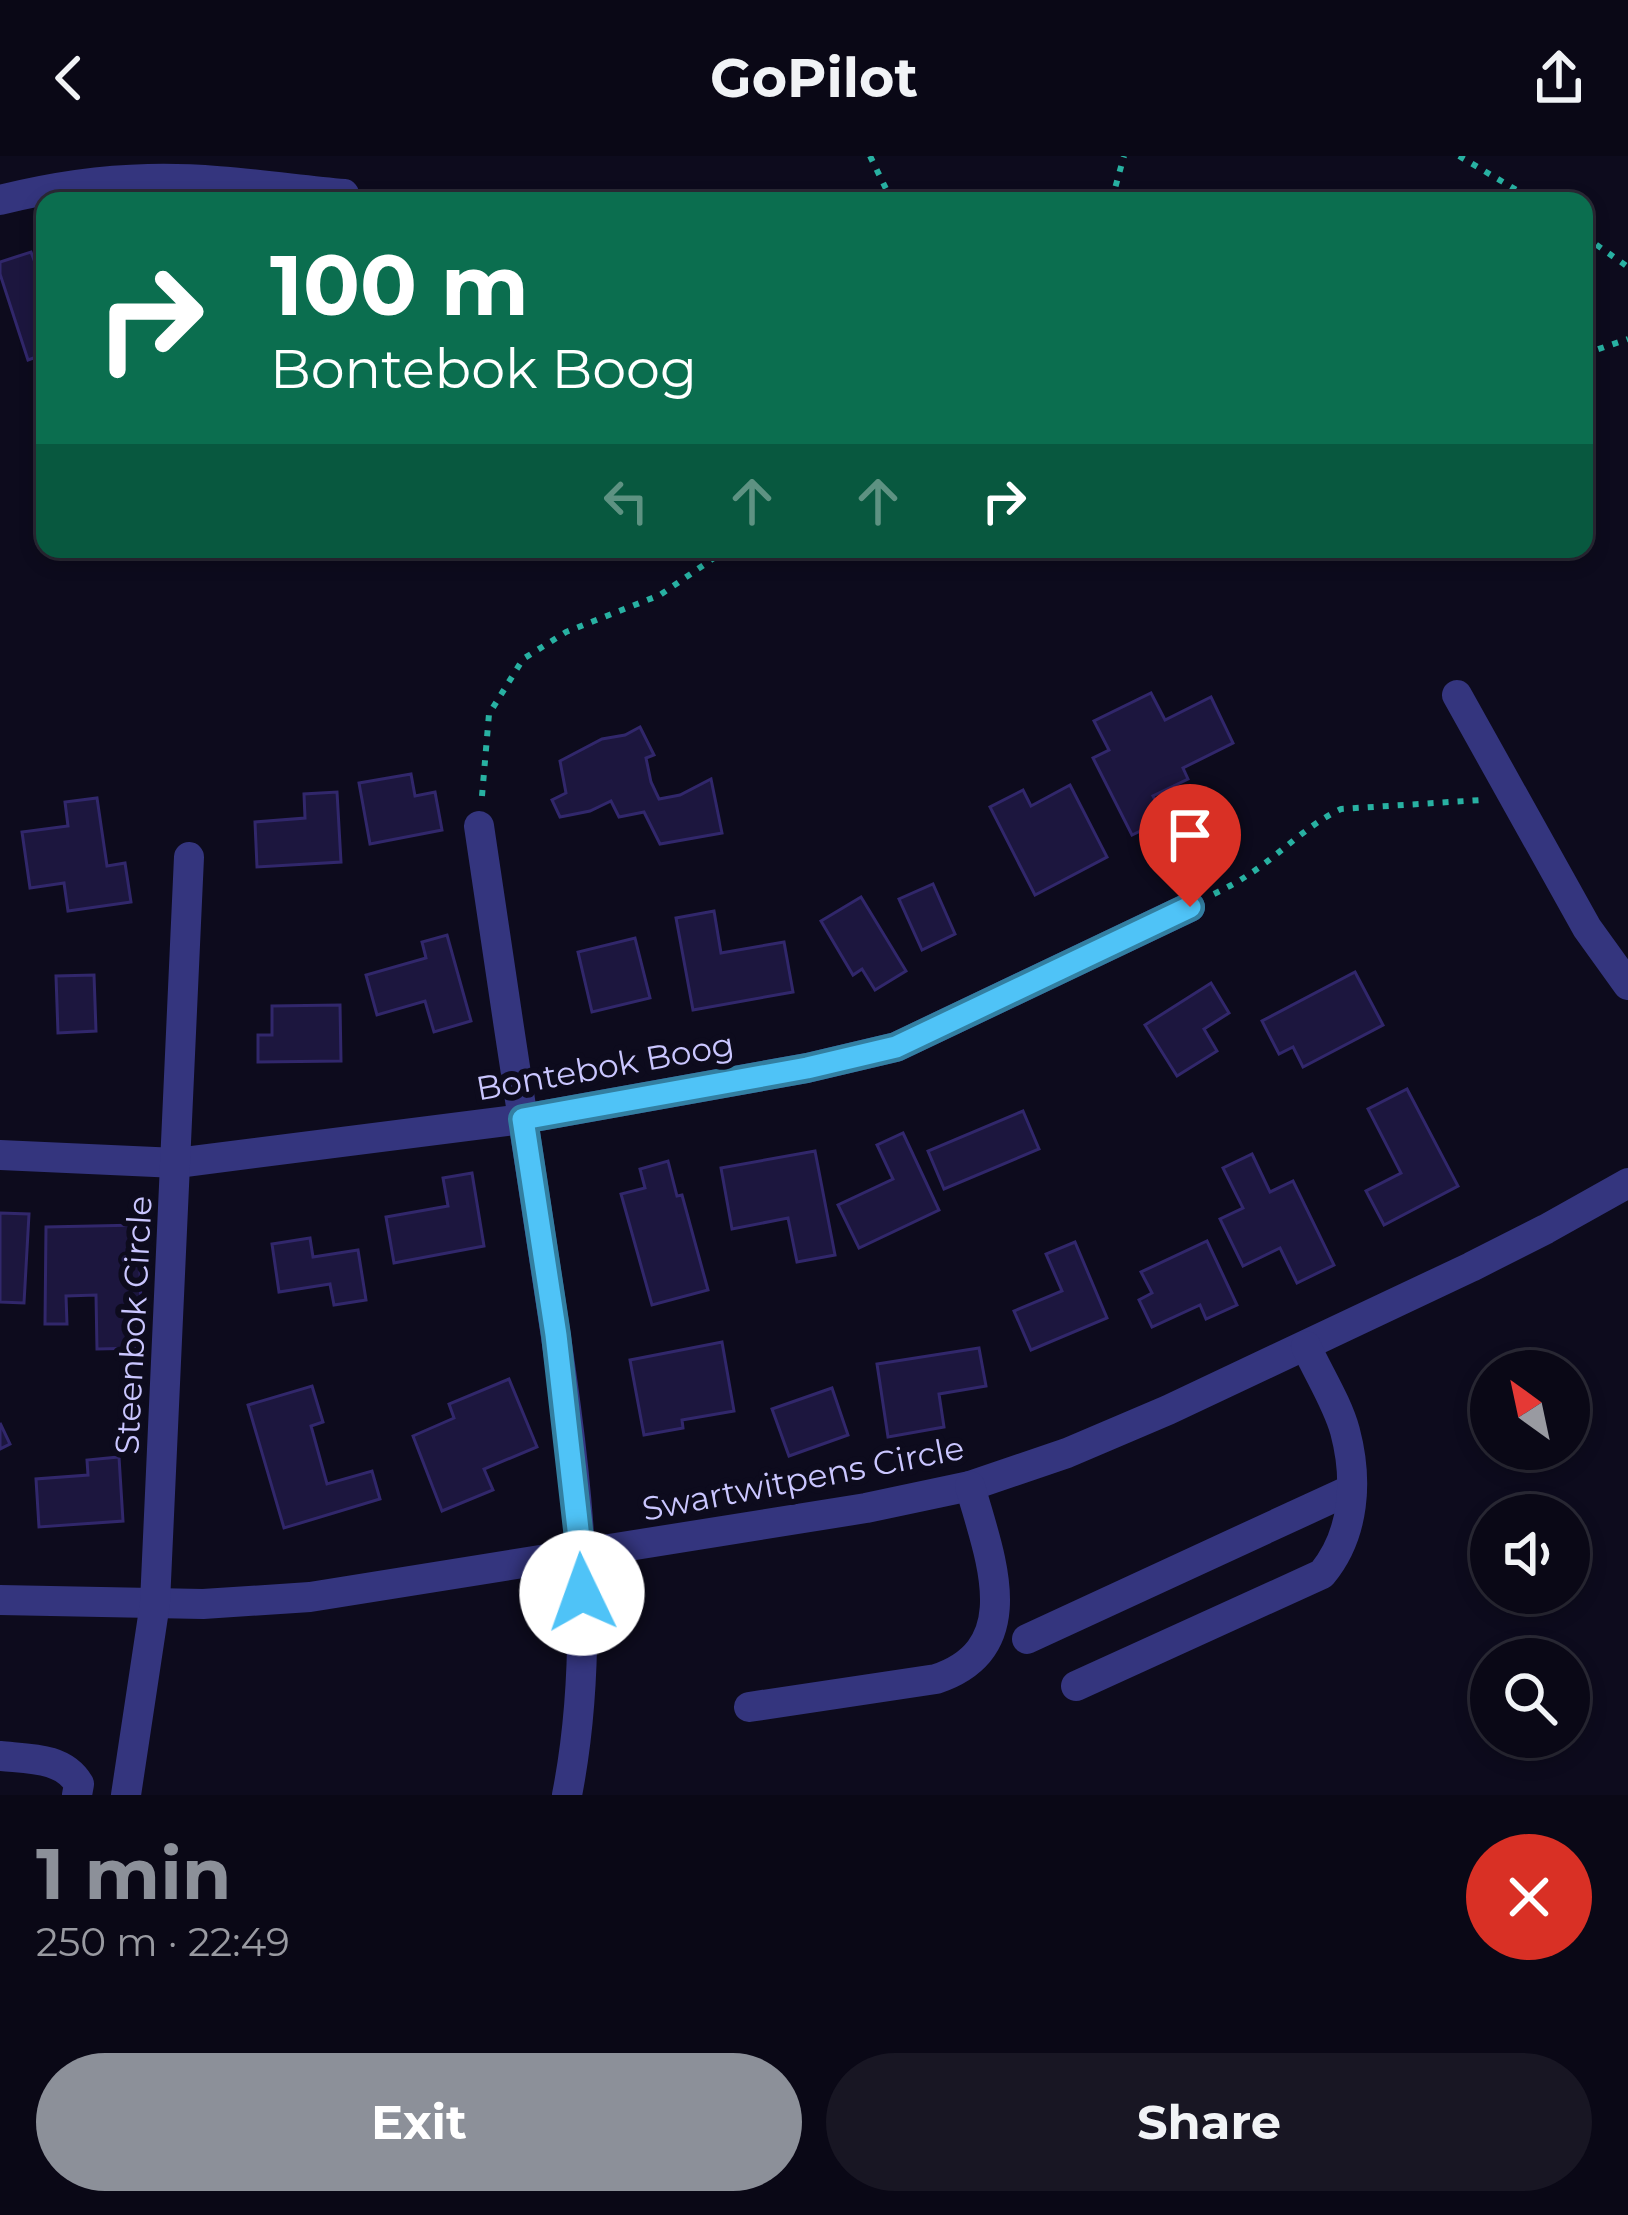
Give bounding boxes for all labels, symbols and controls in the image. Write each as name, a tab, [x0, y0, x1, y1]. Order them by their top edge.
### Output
icon: back	[36, 45, 102, 111]
text: GoPilot	[710, 45, 918, 111]
icon: share	[1526, 45, 1592, 111]
text: 100 m	[270, 234, 529, 336]
icon: right	[72, 240, 228, 396]
text: Bontebok Boog	[270, 336, 697, 402]
icon: left	[593, 468, 659, 534]
icon: ahead	[719, 468, 785, 534]
icon: ahead	[845, 468, 911, 534]
icon: right	[971, 468, 1037, 534]
pin	[1139, 784, 1241, 907]
icon: arrive	[1157, 802, 1223, 868]
street label: Bontebok Boog	[473, 1024, 737, 1108]
street label: Steenbok Circle	[106, 1195, 160, 1455]
north arrow	[1470, 1350, 1590, 1470]
map controls	[1470, 1350, 1590, 1758]
street label: Swartwitpens Circle	[639, 1427, 967, 1529]
button: sound	[1470, 1494, 1590, 1614]
position arrow	[519, 1530, 645, 1656]
button: search	[1470, 1638, 1590, 1758]
text: 1 min	[36, 1829, 232, 1917]
button: close	[1466, 1834, 1592, 1960]
text: 250 m · 22:49	[36, 1918, 290, 1966]
button: Exit	[36, 2053, 802, 2191]
button: Share	[826, 2053, 1592, 2191]

